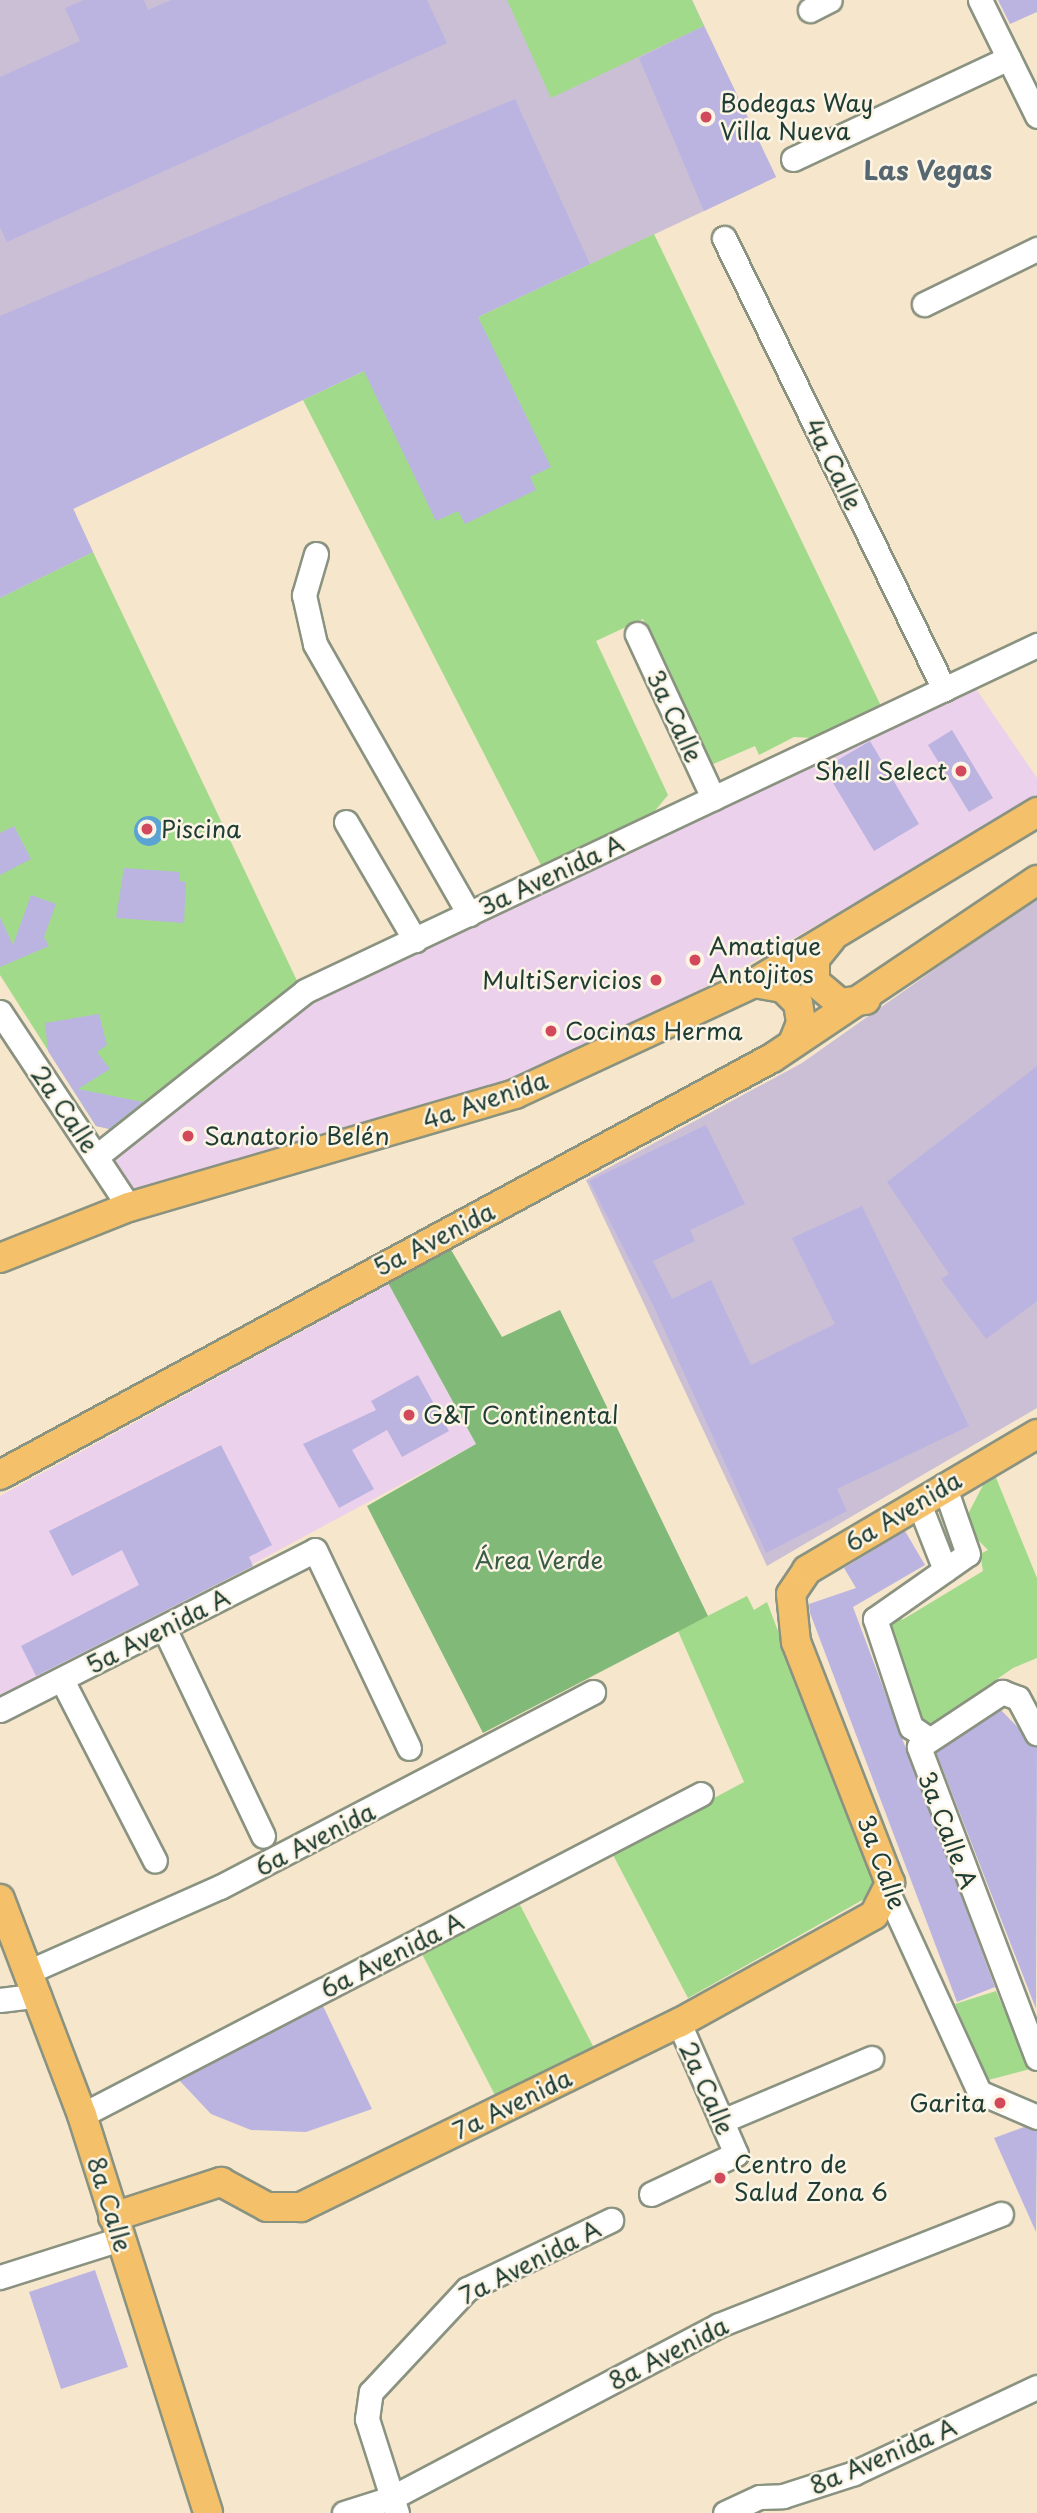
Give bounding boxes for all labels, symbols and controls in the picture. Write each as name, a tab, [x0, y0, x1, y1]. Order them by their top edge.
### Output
place label: Bodegas Way Villa Nueva	[720, 89, 874, 145]
marker: Bodegas Way Villa Nueva	[698, 109, 714, 125]
district label: Las Vegas	[863, 154, 993, 186]
street label: 4a Calle	[800, 414, 868, 514]
street label: 3a Calle	[641, 666, 709, 766]
place label: Shell Select	[813, 757, 947, 785]
marker: Shell Select	[953, 763, 969, 779]
place label: Piscina	[161, 815, 241, 843]
marker: Piscina	[139, 821, 155, 837]
street label: 3a Avenida A	[474, 829, 628, 921]
place label: Amatique Antojitos	[709, 932, 821, 988]
marker: Amatique Antojitos	[687, 952, 703, 968]
place label: MultiServicios	[482, 966, 642, 994]
marker: MultiServicios	[648, 972, 664, 988]
place label: Cocinas Herma	[565, 1017, 743, 1045]
marker: Cocinas Herma	[543, 1023, 559, 1039]
street label: 2a Calle	[26, 1060, 104, 1158]
street label: 4a Avenida	[419, 1065, 551, 1135]
place label: Sanatorio Belén	[204, 1122, 392, 1150]
marker: Sanatorio Belén	[178, 1126, 198, 1146]
street label: 5a Avenida	[370, 1197, 498, 1281]
place label: G&T Continental	[423, 1401, 619, 1429]
marker: G&T Continental	[401, 1407, 417, 1423]
street label: 6a Avenida	[839, 1465, 967, 1557]
park label: Área Verde	[474, 1546, 604, 1574]
street label: 5a Avenida A	[82, 1583, 234, 1679]
street label: 3a Calle A	[912, 1767, 984, 1893]
street label: 6a Avenida	[250, 1796, 380, 1882]
street label: 3a Calle	[852, 1811, 912, 1913]
street label: 6a Avenida A	[315, 1906, 469, 2004]
street label: 2a Calle	[674, 2038, 740, 2138]
street label: 7a Avenida	[449, 2063, 575, 2145]
place label: Garita	[909, 2089, 986, 2117]
marker: Garita	[992, 2095, 1008, 2111]
place label: Centro de Salud Zona 6	[734, 2150, 889, 2206]
street label: 8a Calle	[82, 2154, 138, 2254]
marker: Centro de Salud Zona 6	[712, 2170, 728, 2186]
street label: 7a Avenida A	[455, 2214, 605, 2310]
street label: 8a Avenida	[604, 2311, 732, 2395]
street label: 8a Avenida A	[806, 2412, 960, 2500]

